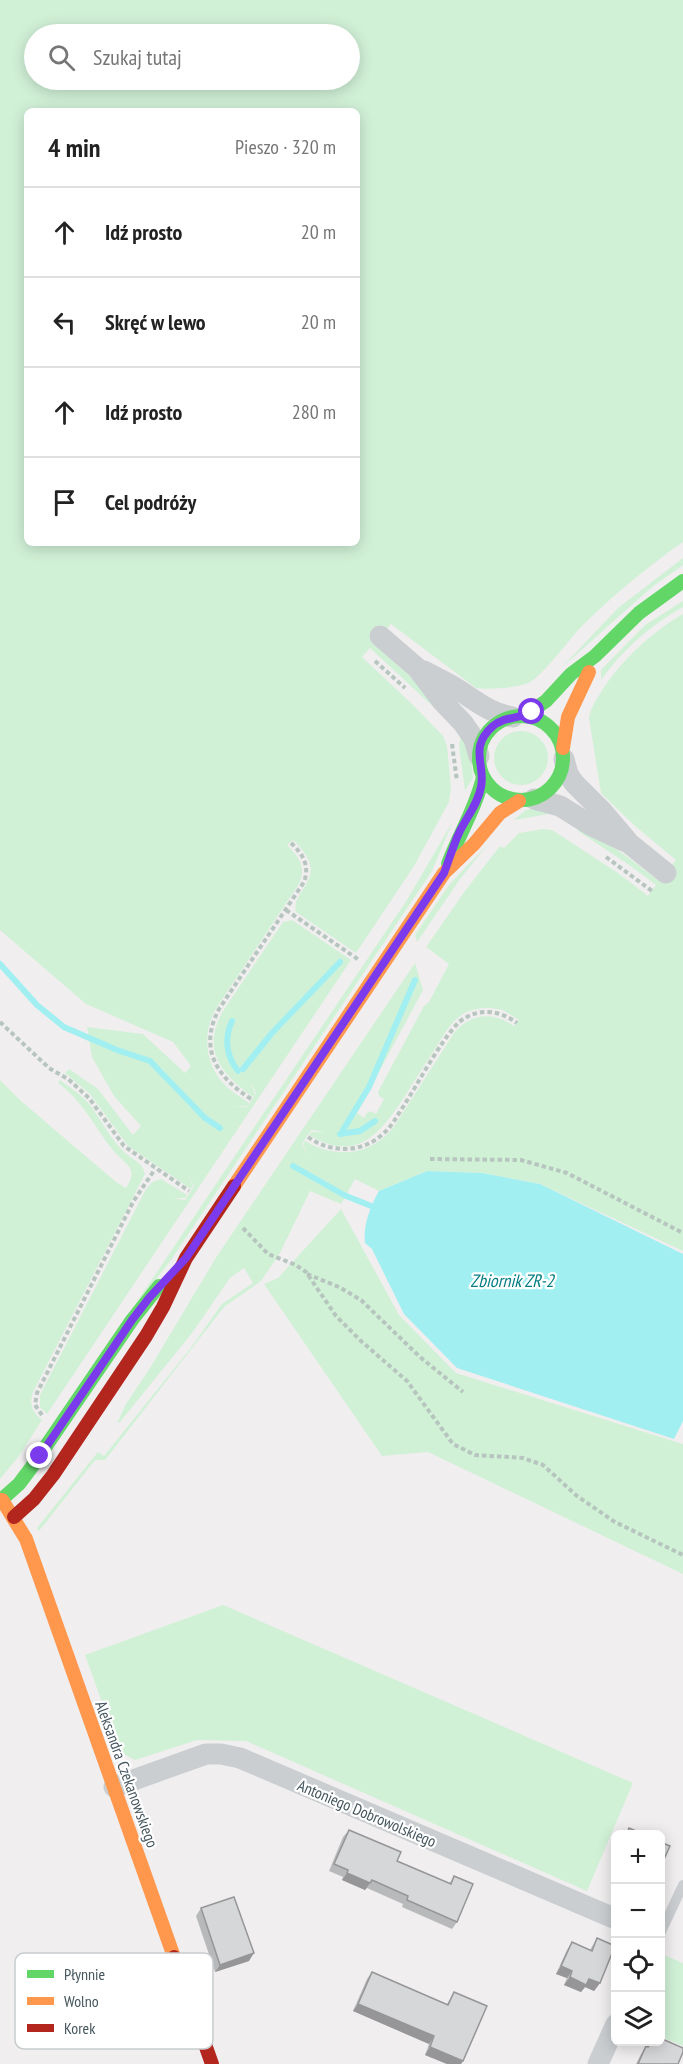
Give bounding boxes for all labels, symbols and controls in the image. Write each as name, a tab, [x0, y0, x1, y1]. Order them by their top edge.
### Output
search box	[24, 24, 360, 90]
icon: search	[45, 41, 78, 74]
text: Szukaj tutaj	[93, 43, 182, 71]
text: 4 min	[48, 131, 101, 164]
text: Pieszo · 320 m	[235, 134, 336, 160]
icon: ahead	[48, 216, 81, 249]
text: Idź prosto	[105, 218, 182, 246]
text: 20 m	[301, 219, 336, 245]
icon: left	[48, 306, 81, 339]
text: Skręć w lewo	[105, 308, 206, 336]
text: 20 m	[301, 309, 336, 335]
icon: ahead	[48, 396, 81, 429]
text: Idź prosto	[105, 398, 182, 426]
text: 280 m	[292, 399, 336, 425]
icon: arrive	[48, 486, 81, 519]
text: Cel podróży	[105, 488, 196, 516]
route start	[518, 698, 544, 724]
water label: Zbiornik ZR-2	[470, 1269, 556, 1292]
route end	[26, 1442, 52, 1468]
street label: Aleksandra Czekanowskiego	[91, 1698, 163, 1850]
street label: Antoniego Dobrowolskiego	[295, 1775, 439, 1851]
map controls	[611, 1830, 665, 2046]
button: +	[611, 1830, 665, 1884]
button: −	[611, 1884, 665, 1938]
button: locate	[611, 1938, 665, 1992]
legend	[15, 1953, 213, 2049]
text: Płynnie	[64, 1964, 105, 1984]
text: Wolno	[64, 1991, 99, 2011]
button: layers	[611, 1992, 665, 2046]
text: Korek	[64, 2018, 96, 2038]

